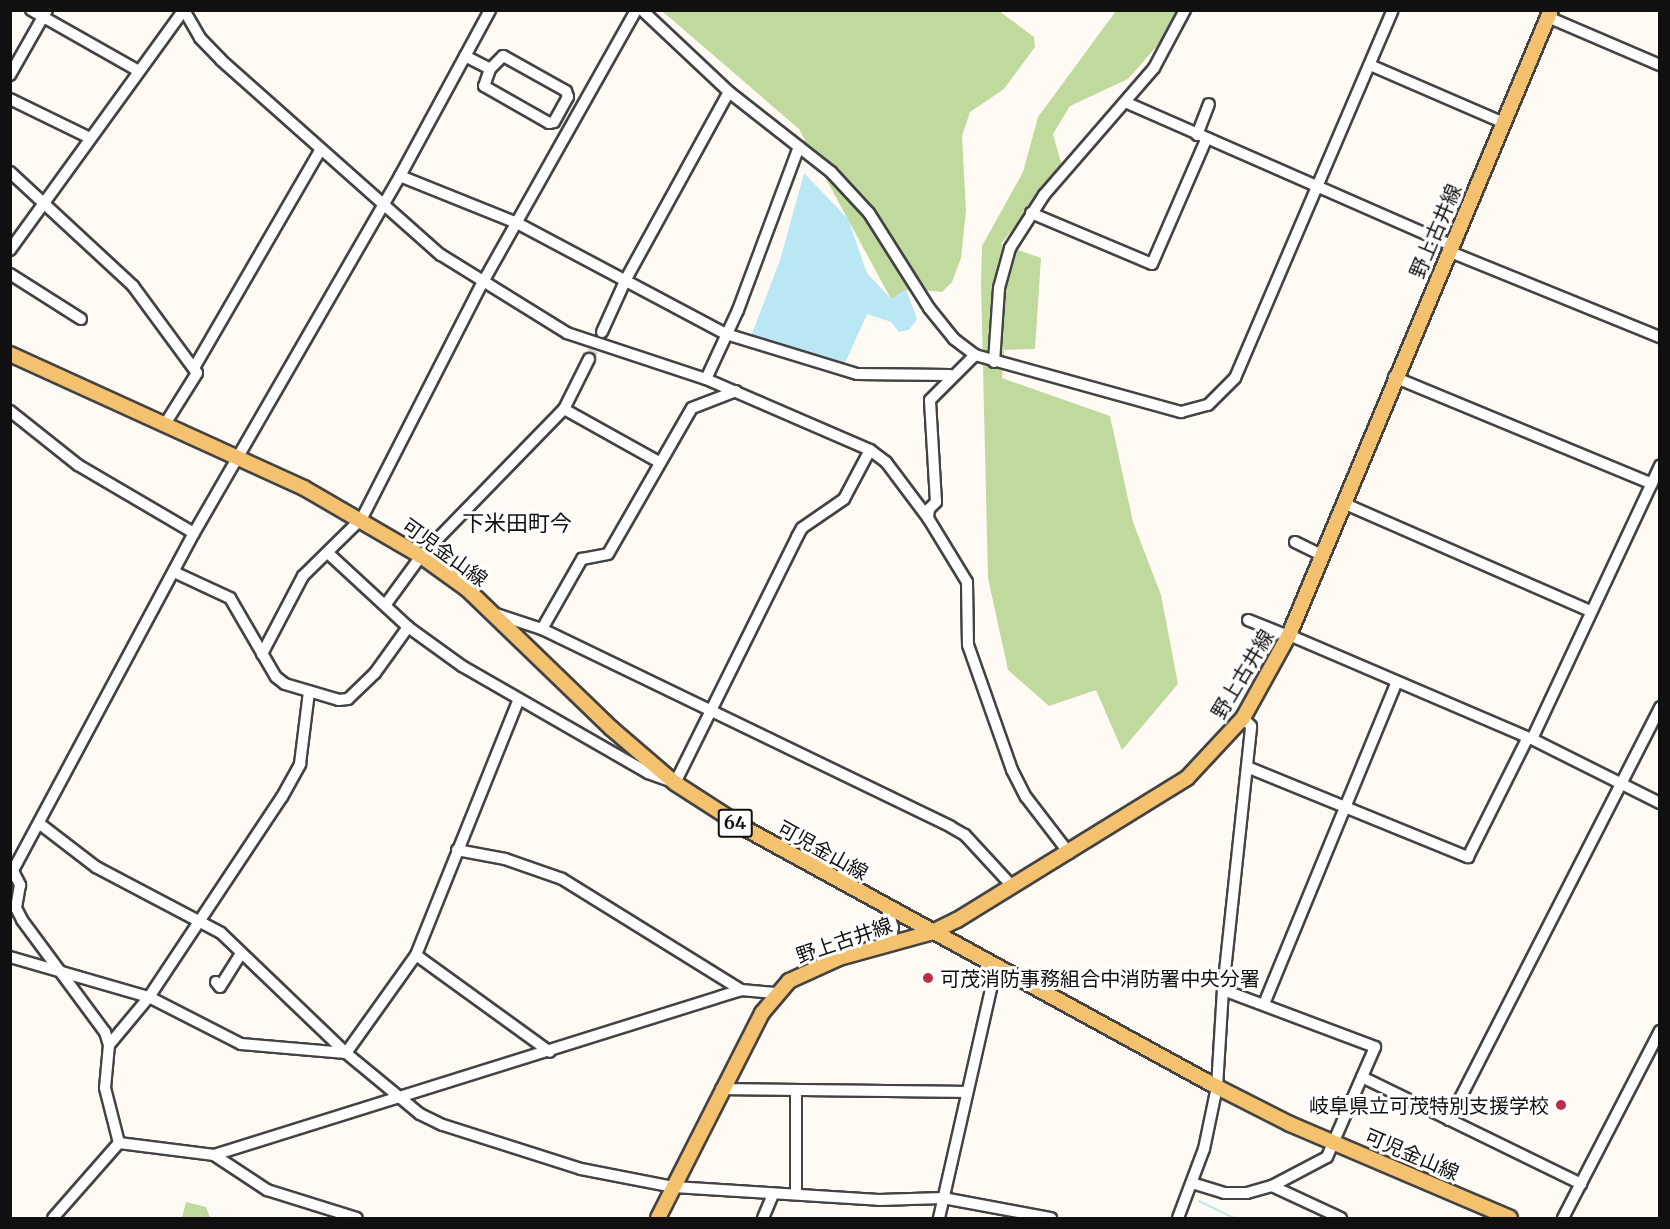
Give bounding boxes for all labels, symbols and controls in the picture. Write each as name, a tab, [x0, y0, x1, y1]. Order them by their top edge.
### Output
street label: 野上古井線	[1404, 180, 1466, 282]
district label: 下米田町今	[462, 511, 572, 537]
street label: 可児金山線	[397, 513, 493, 591]
street label: 野上古井線	[1206, 625, 1278, 723]
road number: 64	[717, 808, 753, 838]
street label: 可児金山線	[773, 815, 873, 885]
street label: 野上古井線	[793, 912, 895, 968]
place label: 可茂消防事務組合中消防署中央分署	[940, 966, 1260, 990]
marker: 可茂消防事務組合中消防署中央分署	[921, 971, 935, 985]
place label: 岐阜県立可茂特別支援学校	[1309, 1093, 1549, 1117]
marker: 岐阜県立可茂特別支援学校	[1554, 1098, 1568, 1112]
street label: 可児金山線	[1361, 1123, 1463, 1185]

